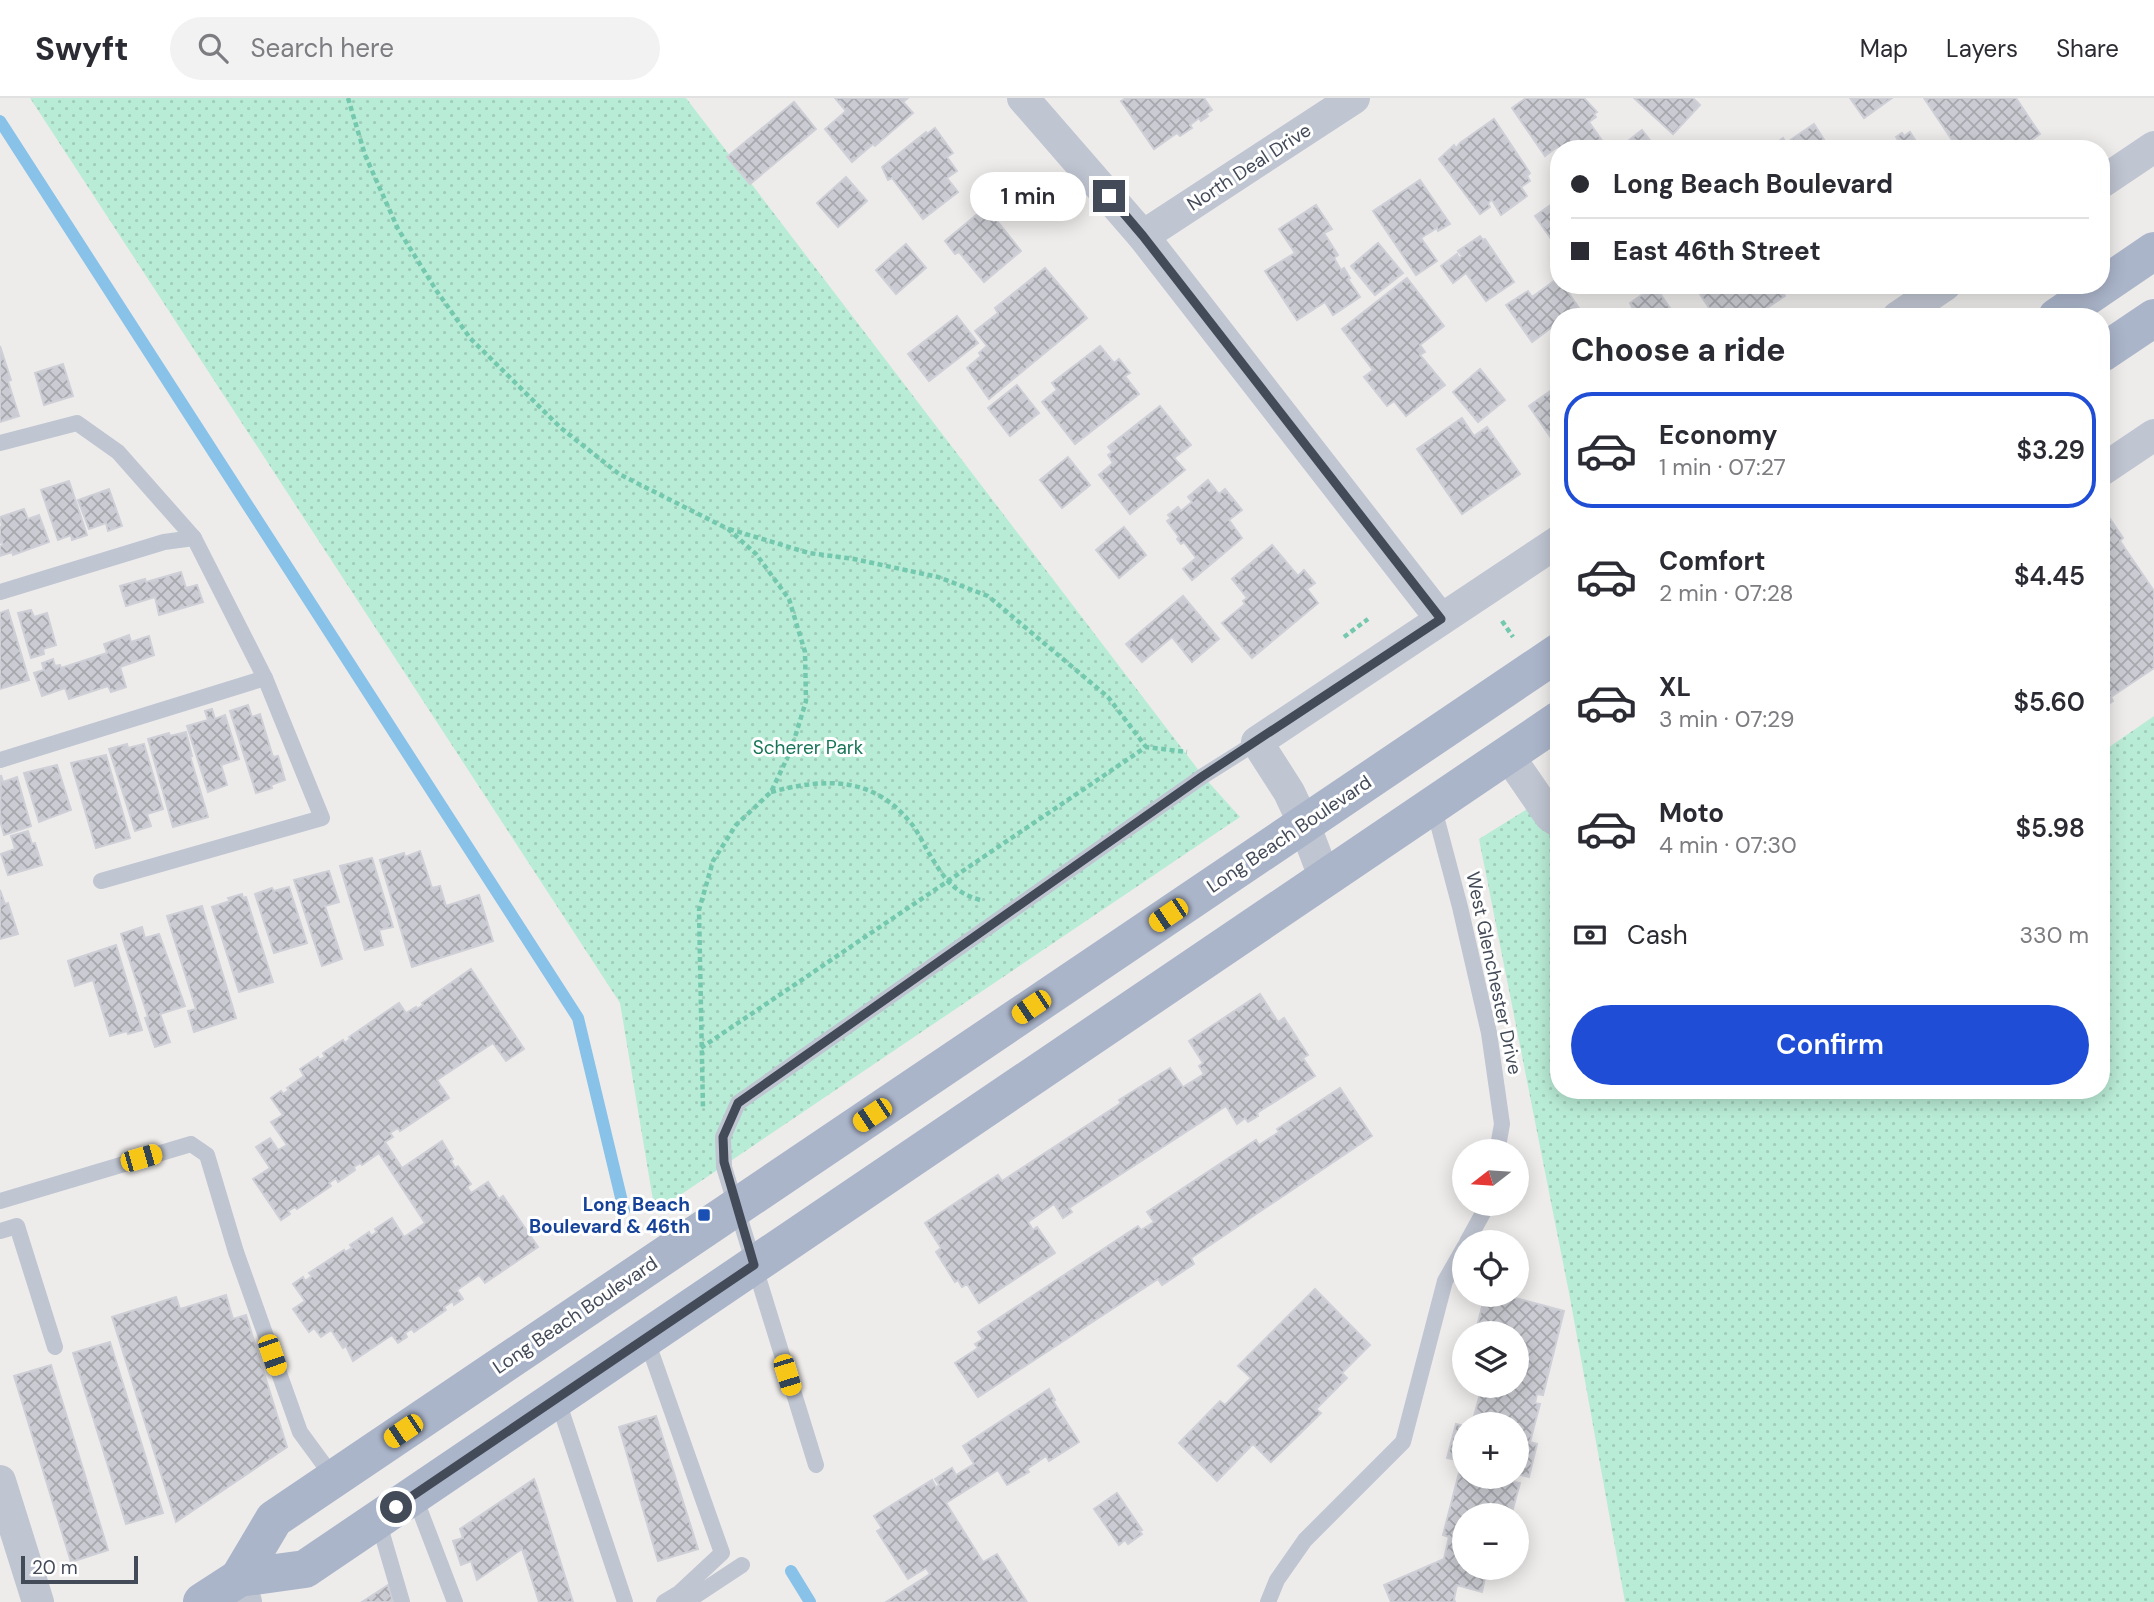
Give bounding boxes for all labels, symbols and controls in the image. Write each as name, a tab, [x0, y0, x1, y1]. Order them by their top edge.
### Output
search box	[170, 17, 660, 80]
text: Swyft	[35, 27, 128, 70]
icon: search	[194, 29, 232, 67]
text: Search here	[250, 31, 394, 65]
text: Map	[1860, 33, 1908, 64]
text: Layers	[1946, 33, 2018, 64]
text: Share	[2056, 33, 2119, 64]
street label: North Deal Drive	[1182, 117, 1316, 217]
text: Long Beach Boulevard	[1613, 167, 1893, 201]
callout: 1 min	[969, 172, 1084, 220]
route end	[1093, 180, 1125, 212]
text: 1 min	[1001, 181, 1055, 211]
text: East 46th Street	[1613, 234, 1821, 268]
text: Choose a ride	[1571, 329, 1786, 371]
text: Economy	[1659, 418, 1777, 452]
icon: car	[1575, 419, 1638, 482]
text: $3.29	[2016, 433, 2085, 467]
text: 1 min · 07:27	[1659, 452, 1786, 482]
text: Comfort	[1659, 544, 1765, 578]
icon: car	[1575, 545, 1638, 608]
text: $4.45	[2014, 559, 2085, 593]
text: 2 min · 07:28	[1659, 578, 1794, 608]
text: XL	[1659, 670, 1691, 704]
icon: car	[1575, 671, 1638, 734]
text: $5.60	[2013, 685, 2085, 719]
text: 3 min · 07:29	[1659, 704, 1795, 734]
park label: Scherer Park	[753, 735, 864, 760]
street label: Long Beach Boulevard	[1202, 770, 1376, 898]
text: Moto	[1659, 796, 1724, 830]
icon: car	[1575, 797, 1638, 860]
text: $5.98	[2016, 811, 2085, 845]
text: 4 min · 07:30	[1659, 830, 1797, 860]
street label: West Glenchester Drive	[1460, 869, 1528, 1077]
car	[1145, 895, 1192, 935]
icon: cash	[1571, 916, 1609, 954]
text: Cash	[1627, 918, 1688, 952]
text: 330 m	[2019, 920, 2089, 950]
car	[1008, 987, 1055, 1027]
button: Confirm	[1571, 1005, 2089, 1085]
car	[849, 1095, 896, 1135]
north arrow	[1452, 1139, 1530, 1216]
map controls	[1452, 1139, 1529, 1580]
car	[118, 1142, 165, 1174]
place label: Long Beach Boulevard & 46th	[529, 1192, 690, 1239]
marker: Long Beach Boulevard & 46th	[696, 1207, 712, 1223]
button: locate	[1452, 1230, 1529, 1307]
street label: Long Beach Boulevard	[488, 1251, 662, 1379]
button: layers	[1452, 1321, 1529, 1398]
car	[256, 1332, 289, 1378]
car	[771, 1352, 804, 1398]
car	[380, 1411, 427, 1451]
button: +	[1452, 1412, 1529, 1489]
route start	[380, 1491, 412, 1523]
button: −	[1452, 1503, 1529, 1580]
scale bar	[21, 1553, 138, 1585]
text: 20 m	[32, 1555, 78, 1580]

